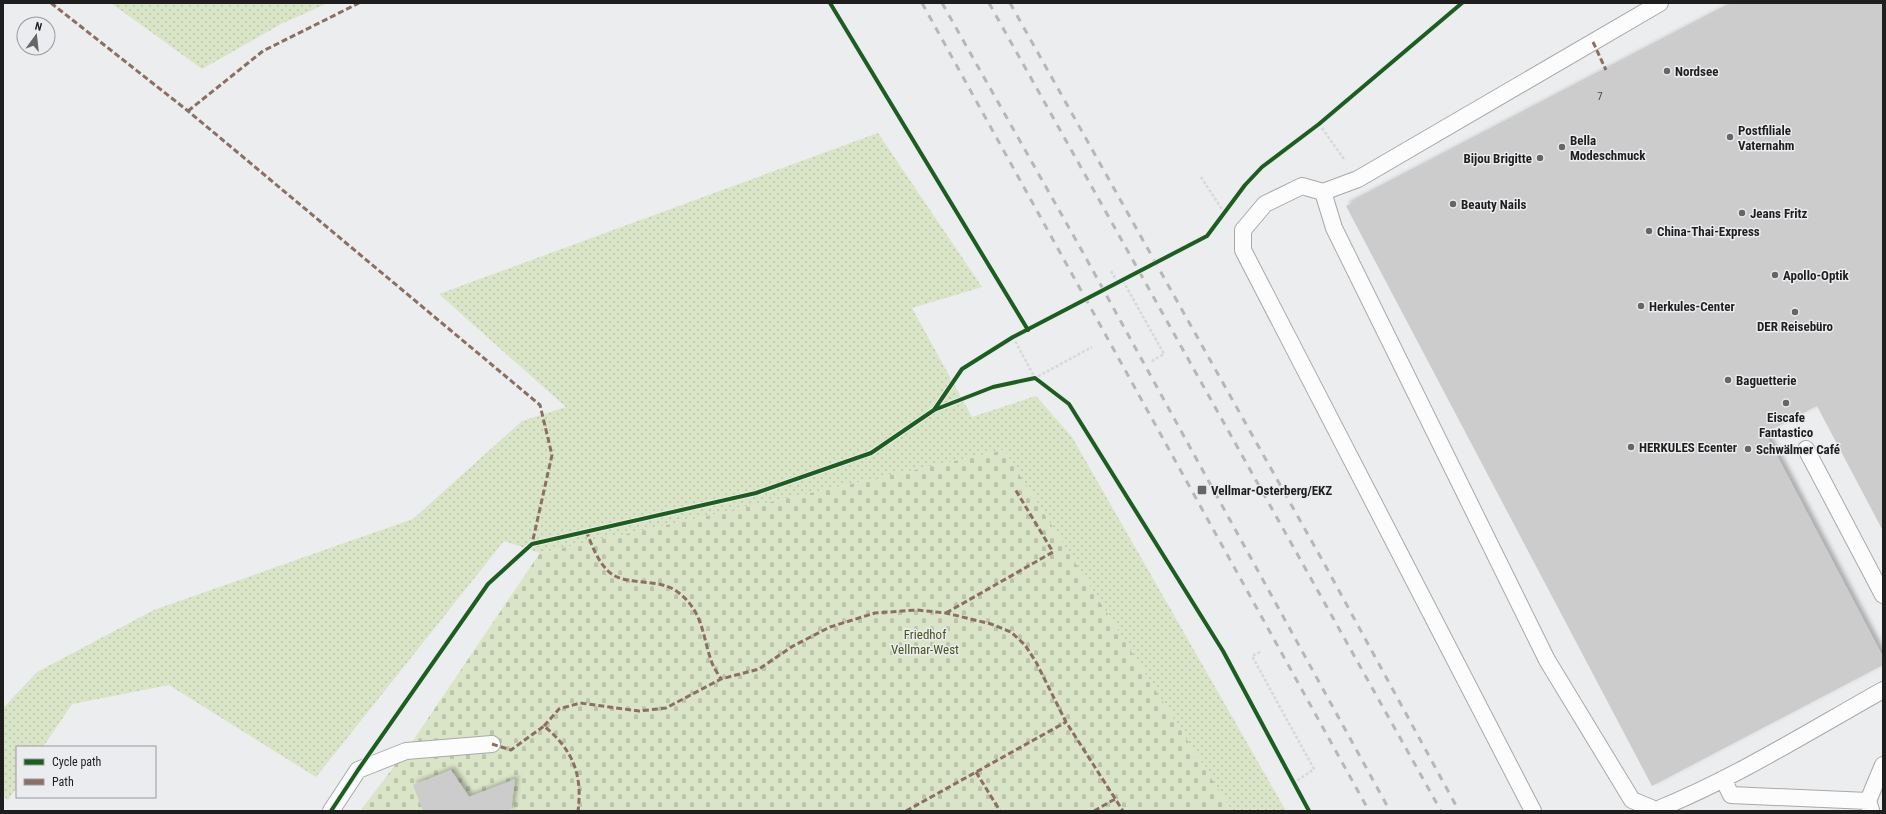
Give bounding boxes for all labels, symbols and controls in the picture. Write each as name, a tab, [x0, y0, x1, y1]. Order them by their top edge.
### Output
north arrow	[16, 16, 56, 56]
text: N	[34, 20, 44, 34]
place label: Nordsee	[1675, 64, 1718, 79]
marker: Nordsee	[1662, 66, 1672, 76]
house number: 7	[1597, 90, 1603, 103]
place label: Postfiliale Vaternahm	[1738, 123, 1794, 153]
marker: Postfiliale Vaternahm	[1725, 132, 1735, 142]
place label: Bella Modeschmuck	[1570, 133, 1646, 163]
marker: Bella Modeschmuck	[1557, 142, 1567, 152]
place label: Bijou Brigitte	[1464, 151, 1532, 166]
marker: Bijou Brigitte	[1535, 153, 1545, 163]
place label: Beauty Nails	[1461, 197, 1526, 212]
marker: Beauty Nails	[1448, 199, 1458, 209]
place label: Jeans Fritz	[1750, 206, 1808, 221]
marker: Jeans Fritz	[1737, 208, 1747, 218]
place label: China-Thai-Express	[1657, 224, 1760, 239]
marker: China-Thai-Express	[1644, 226, 1654, 236]
place label: Apollo-Optik	[1783, 268, 1850, 283]
marker: Apollo-Optik	[1770, 270, 1780, 280]
place label: Herkules-Center	[1649, 299, 1735, 314]
marker: Herkules-Center	[1636, 301, 1646, 311]
marker: DER Reisebüro	[1790, 307, 1800, 317]
place label: DER Reisebüro	[1757, 319, 1834, 334]
place label: Baguetterie	[1736, 373, 1797, 388]
marker: Baguetterie	[1723, 375, 1733, 385]
marker: Eiscafe Fantastico	[1781, 398, 1791, 408]
place label: Eiscafe Fantastico	[1759, 410, 1814, 440]
place label: HERKULES Ecenter	[1639, 440, 1738, 455]
marker: HERKULES Ecenter	[1626, 442, 1636, 452]
place label: Schwälmer Café	[1756, 442, 1840, 457]
marker: Schwälmer Café	[1743, 444, 1753, 454]
place label: Vellmar-Osterberg/EKZ	[1211, 483, 1332, 498]
marker: Vellmar-Osterberg/EKZ	[1196, 484, 1208, 496]
park label: Friedhof Vellmar-West	[891, 627, 959, 657]
legend	[16, 746, 156, 798]
text: Cycle path	[52, 755, 102, 769]
text: Path	[52, 775, 74, 789]

